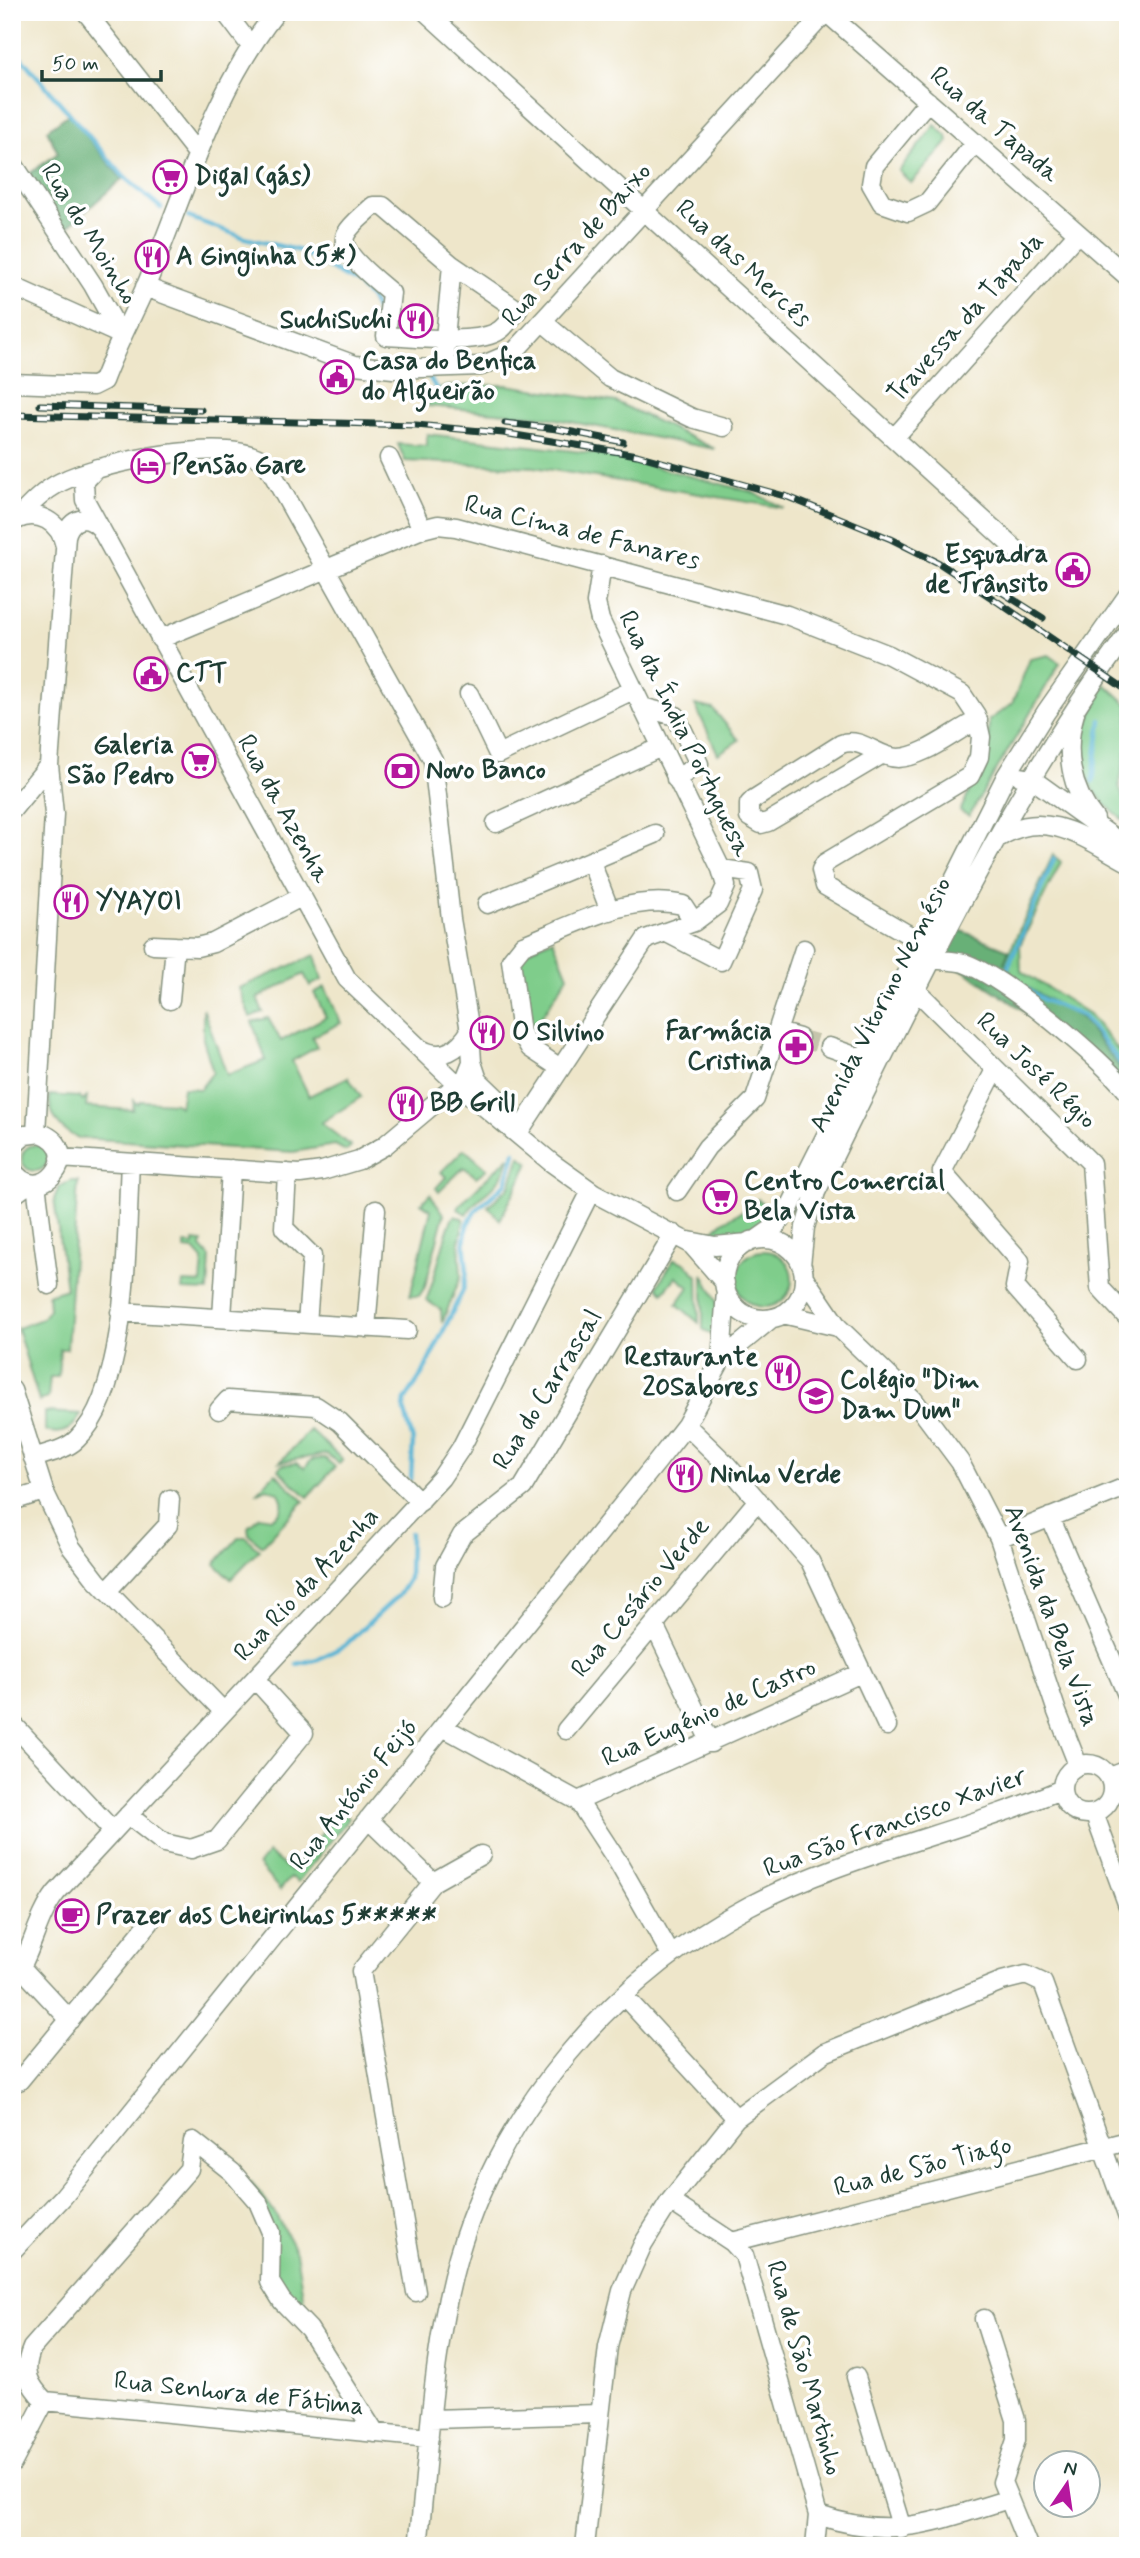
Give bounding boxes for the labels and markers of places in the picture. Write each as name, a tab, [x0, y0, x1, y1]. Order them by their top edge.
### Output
supermarket icon: Digal (gás)	[151, 158, 189, 196]
place label: Digal (gás)	[194, 160, 311, 197]
restaurant icon: A Ginginha (5*)	[133, 238, 171, 276]
place label: A Ginginha (5*)	[176, 240, 356, 277]
restaurant icon: SuchiSuchi	[397, 302, 435, 340]
place label: SuchiSuchi	[280, 304, 392, 338]
place label: Casa do Benfica do Algueirão	[362, 345, 536, 412]
public building icon: Casa do Benfica do Algueirão	[318, 358, 356, 396]
hotel icon: Pensão Gare	[129, 447, 167, 485]
place label: Pensão Gare	[172, 449, 306, 483]
place label: Esquadra de Trânsito	[925, 538, 1048, 602]
public building icon: Esquadra de Trânsito	[1054, 551, 1092, 589]
public building icon: CTT	[132, 655, 170, 693]
place label: CTT	[176, 657, 227, 691]
place label: Galeria São Pedro	[67, 729, 174, 793]
supermarket icon: Galeria São Pedro	[180, 742, 218, 780]
bank icon: Novo Banco	[383, 752, 421, 790]
place label: Novo Banco	[426, 754, 546, 788]
restaurant icon: YYAYOI	[52, 883, 90, 921]
place label: YYAYOI	[96, 885, 182, 919]
restaurant icon: O Silvino	[468, 1014, 506, 1052]
place label: Farmácia Cristina	[665, 1015, 772, 1079]
place label: O Silvino	[512, 1016, 604, 1050]
pharmacy icon: Farmácia Cristina	[777, 1028, 815, 1066]
restaurant icon: BB Grill	[387, 1085, 425, 1123]
place label: BB Grill	[430, 1087, 515, 1121]
place label: Centro Comercial Bela Vista	[744, 1165, 945, 1229]
supermarket icon: Centro Comercial Bela Vista	[701, 1178, 739, 1216]
place label: Restaurante 20Sabores	[624, 1341, 759, 1405]
restaurant icon: Restaurante 20Sabores	[764, 1354, 802, 1392]
place label: Colégio "Dim Dam Dum"	[840, 1364, 980, 1428]
school or university icon: Colégio "Dim Dam Dum"	[797, 1377, 835, 1415]
restaurant icon: Ninho Verde	[666, 1456, 704, 1494]
place label: Ninho Verde	[710, 1458, 841, 1492]
cafe icon: Prazer dos Cheirinhos 5*****	[53, 1897, 91, 1935]
place label: Prazer dos Cheirinhos 5*****	[96, 1899, 437, 1933]

